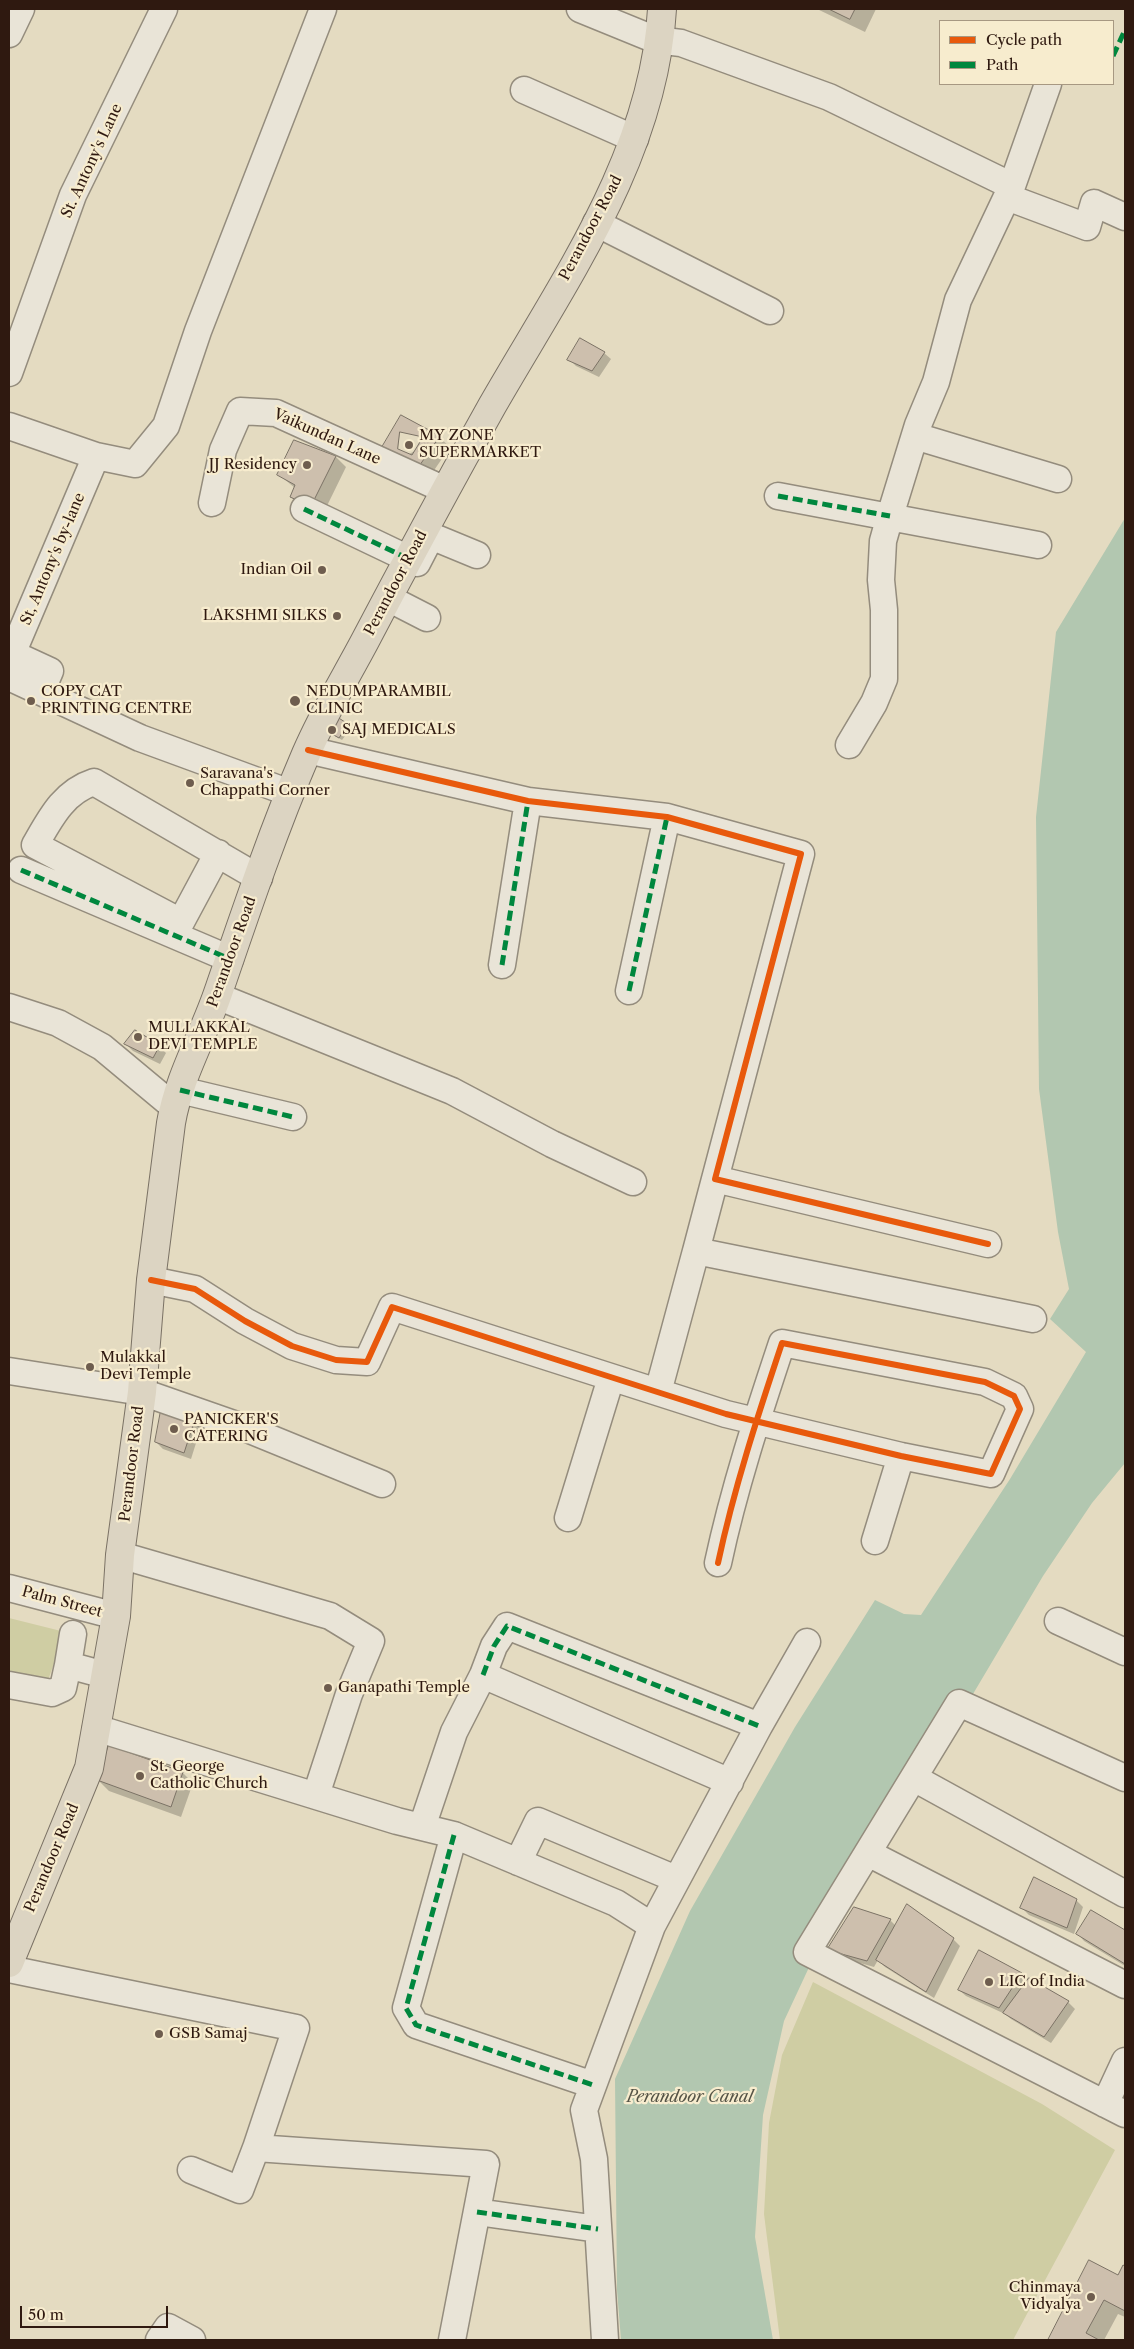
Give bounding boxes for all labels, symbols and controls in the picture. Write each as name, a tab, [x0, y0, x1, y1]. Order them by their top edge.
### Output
legend	[939, 20, 1114, 85]
text: Cycle path	[986, 30, 1062, 49]
text: Path	[986, 55, 1018, 74]
street label: St. Antony's Lane	[58, 101, 126, 221]
street label: Perandoor Road	[556, 172, 626, 284]
street label: Vaikundan Lane	[271, 405, 383, 469]
place label: MY ZONE SUPERMARKET	[419, 427, 541, 462]
marker: MY ZONE SUPERMARKET	[403, 439, 415, 451]
place label: JJ Residency	[209, 456, 297, 474]
marker: JJ Residency	[301, 459, 313, 471]
street label: St, Antony's by-lane	[17, 490, 89, 628]
street label: Perandoor Road	[361, 527, 431, 639]
place label: Indian Oil	[240, 561, 312, 579]
marker: Indian Oil	[316, 564, 328, 576]
place label: LAKSHMI SILKS	[203, 607, 327, 625]
marker: LAKSHMI SILKS	[331, 610, 343, 622]
place label: COPY CAT PRINTING CENTRE	[41, 683, 192, 718]
place label: NEDUMPARAMBIL CLINIC	[306, 683, 451, 718]
marker: NEDUMPARAMBIL CLINIC	[288, 694, 302, 708]
marker: COPY CAT PRINTING CENTRE	[25, 695, 37, 707]
place label: SAJ MEDICALS	[342, 721, 456, 739]
marker: SAJ MEDICALS	[326, 724, 338, 736]
place label: Saravana's Chappathi Corner	[200, 765, 330, 800]
marker: Saravana's Chappathi Corner	[184, 777, 196, 789]
street label: Perandoor Road	[204, 894, 260, 1010]
place label: MULLAKKAL DEVI TEMPLE	[148, 1019, 258, 1054]
marker: MULLAKKAL DEVI TEMPLE	[132, 1031, 144, 1043]
place label: Mulakkal Devi Temple	[100, 1349, 191, 1384]
marker: Mulakkal Devi Temple	[84, 1361, 96, 1373]
street label: Perandoor Road	[116, 1405, 148, 1523]
place label: PANICKER'S CATERING	[184, 1411, 279, 1446]
marker: PANICKER'S CATERING	[168, 1423, 180, 1435]
street label: Palm Street	[20, 1583, 104, 1621]
place label: Ganapathi Temple	[338, 1679, 470, 1697]
marker: Ganapathi Temple	[322, 1682, 334, 1694]
place label: St. George Catholic Church	[150, 1758, 268, 1793]
marker: St. George Catholic Church	[134, 1770, 146, 1782]
street label: Perandoor Road	[21, 1801, 83, 1915]
place label: LIC of India	[999, 1973, 1085, 1991]
marker: LIC of India	[983, 1976, 995, 1988]
place label: GSB Samaj	[169, 2025, 248, 2043]
marker: GSB Samaj	[153, 2028, 165, 2040]
water label: Perandoor Canal	[627, 2087, 753, 2107]
place label: Chinmaya Vidyalya	[1009, 2279, 1081, 2314]
marker: Chinmaya Vidyalya	[1085, 2291, 1097, 2303]
scale bar	[22, 2296, 170, 2328]
text: 50 m	[28, 2305, 64, 2324]

